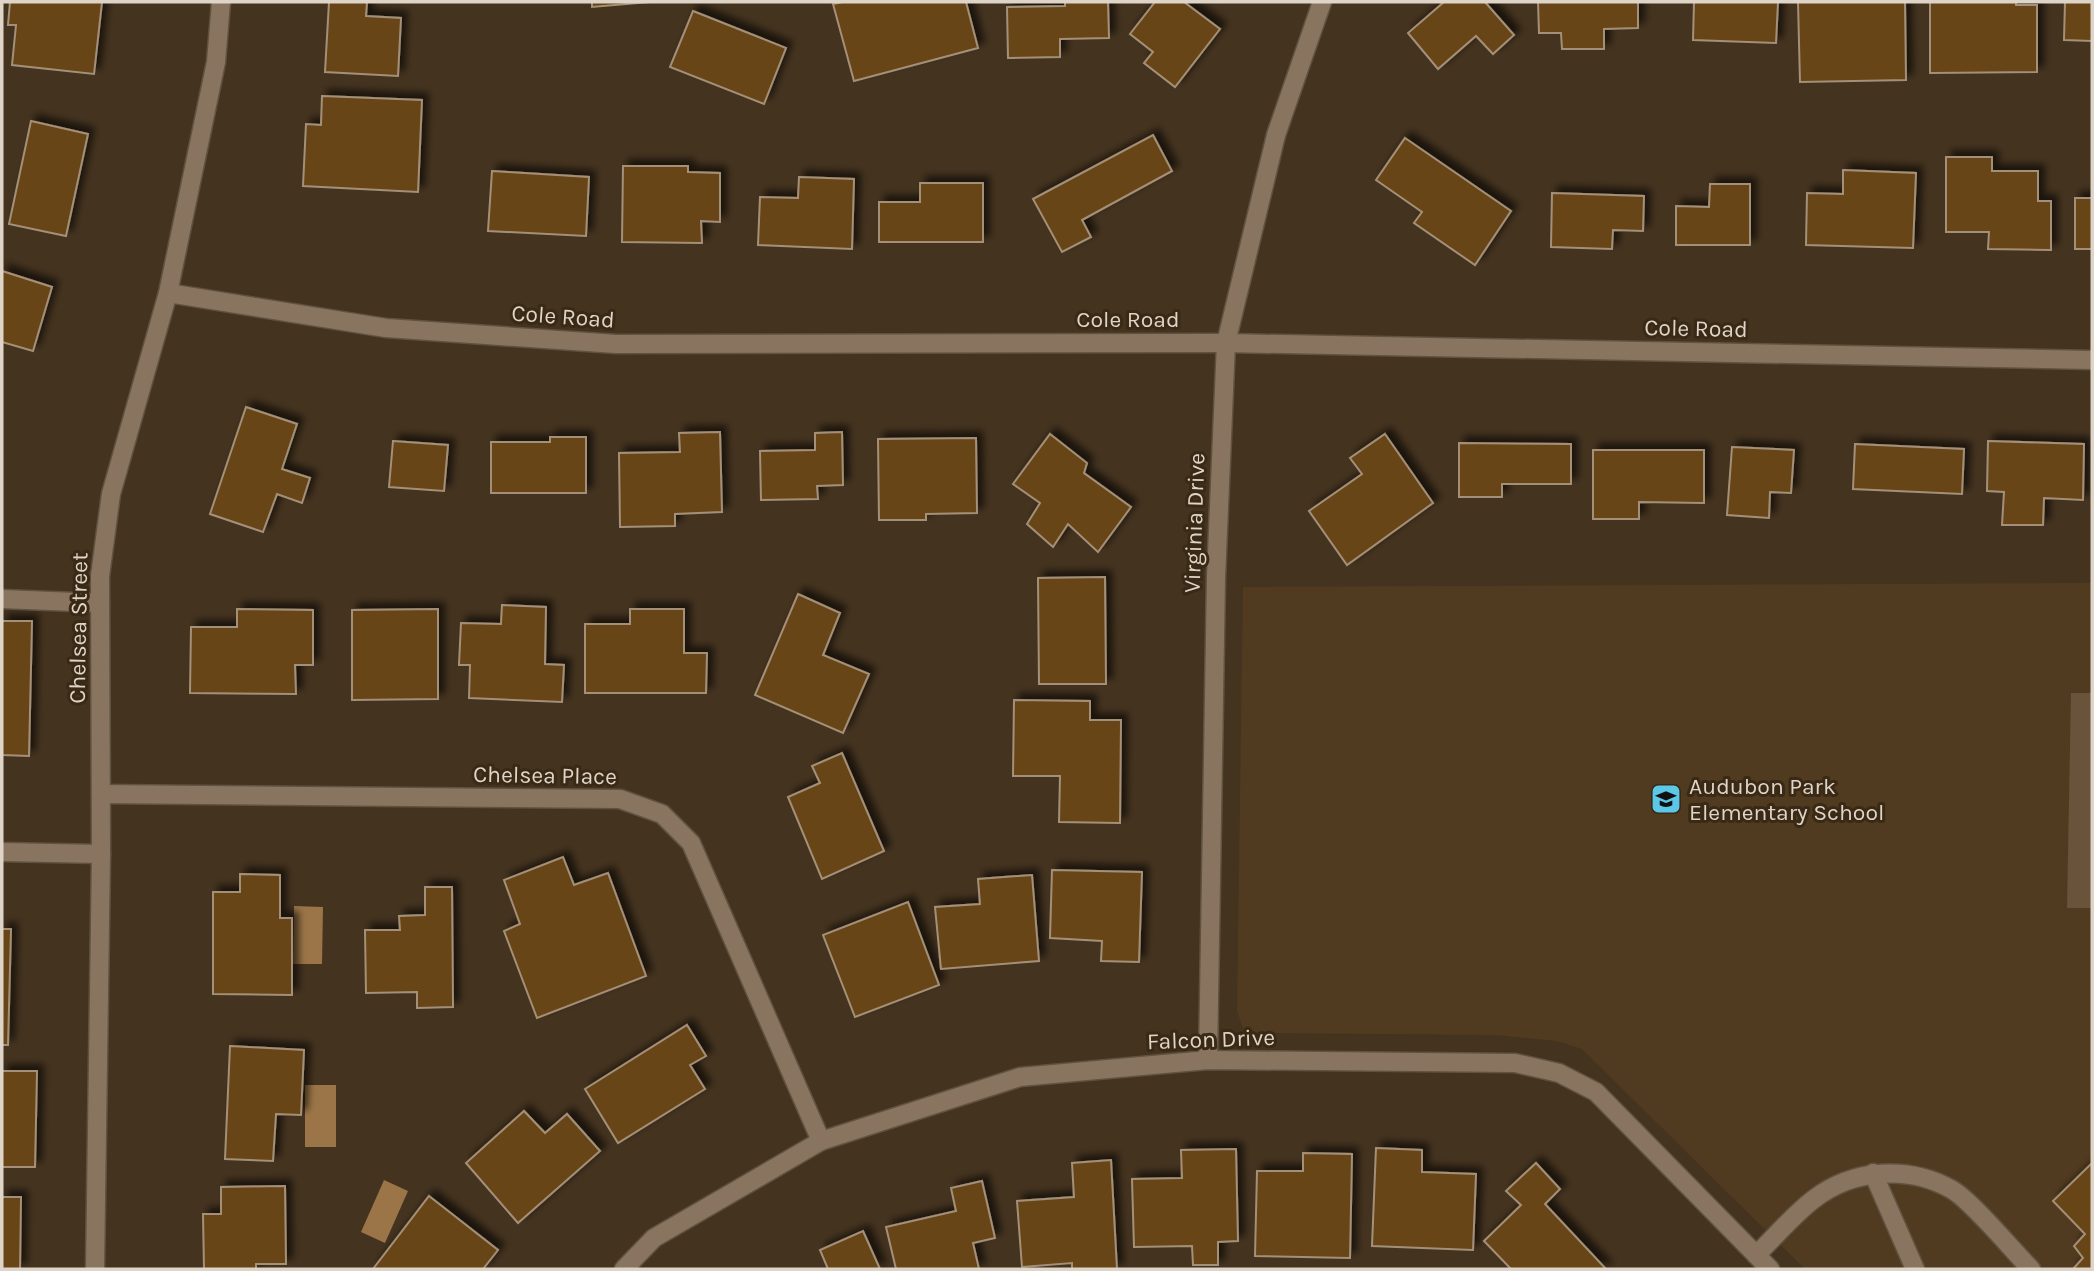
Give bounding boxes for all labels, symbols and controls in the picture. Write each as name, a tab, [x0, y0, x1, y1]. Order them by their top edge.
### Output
street label: Cole Road	[510, 299, 615, 334]
street label: Cole Road	[1076, 306, 1180, 333]
street label: Cole Road	[1644, 314, 1748, 343]
street label: Virginia Drive	[1179, 453, 1210, 594]
street label: Chelsea Street	[64, 552, 93, 704]
street label: Chelsea Place	[473, 761, 617, 790]
place label: Audubon Park Elementary School	[1689, 773, 1884, 826]
school or university icon: Audubon Park Elementary School	[1649, 782, 1683, 816]
street label: Falcon Drive	[1147, 1024, 1276, 1055]

